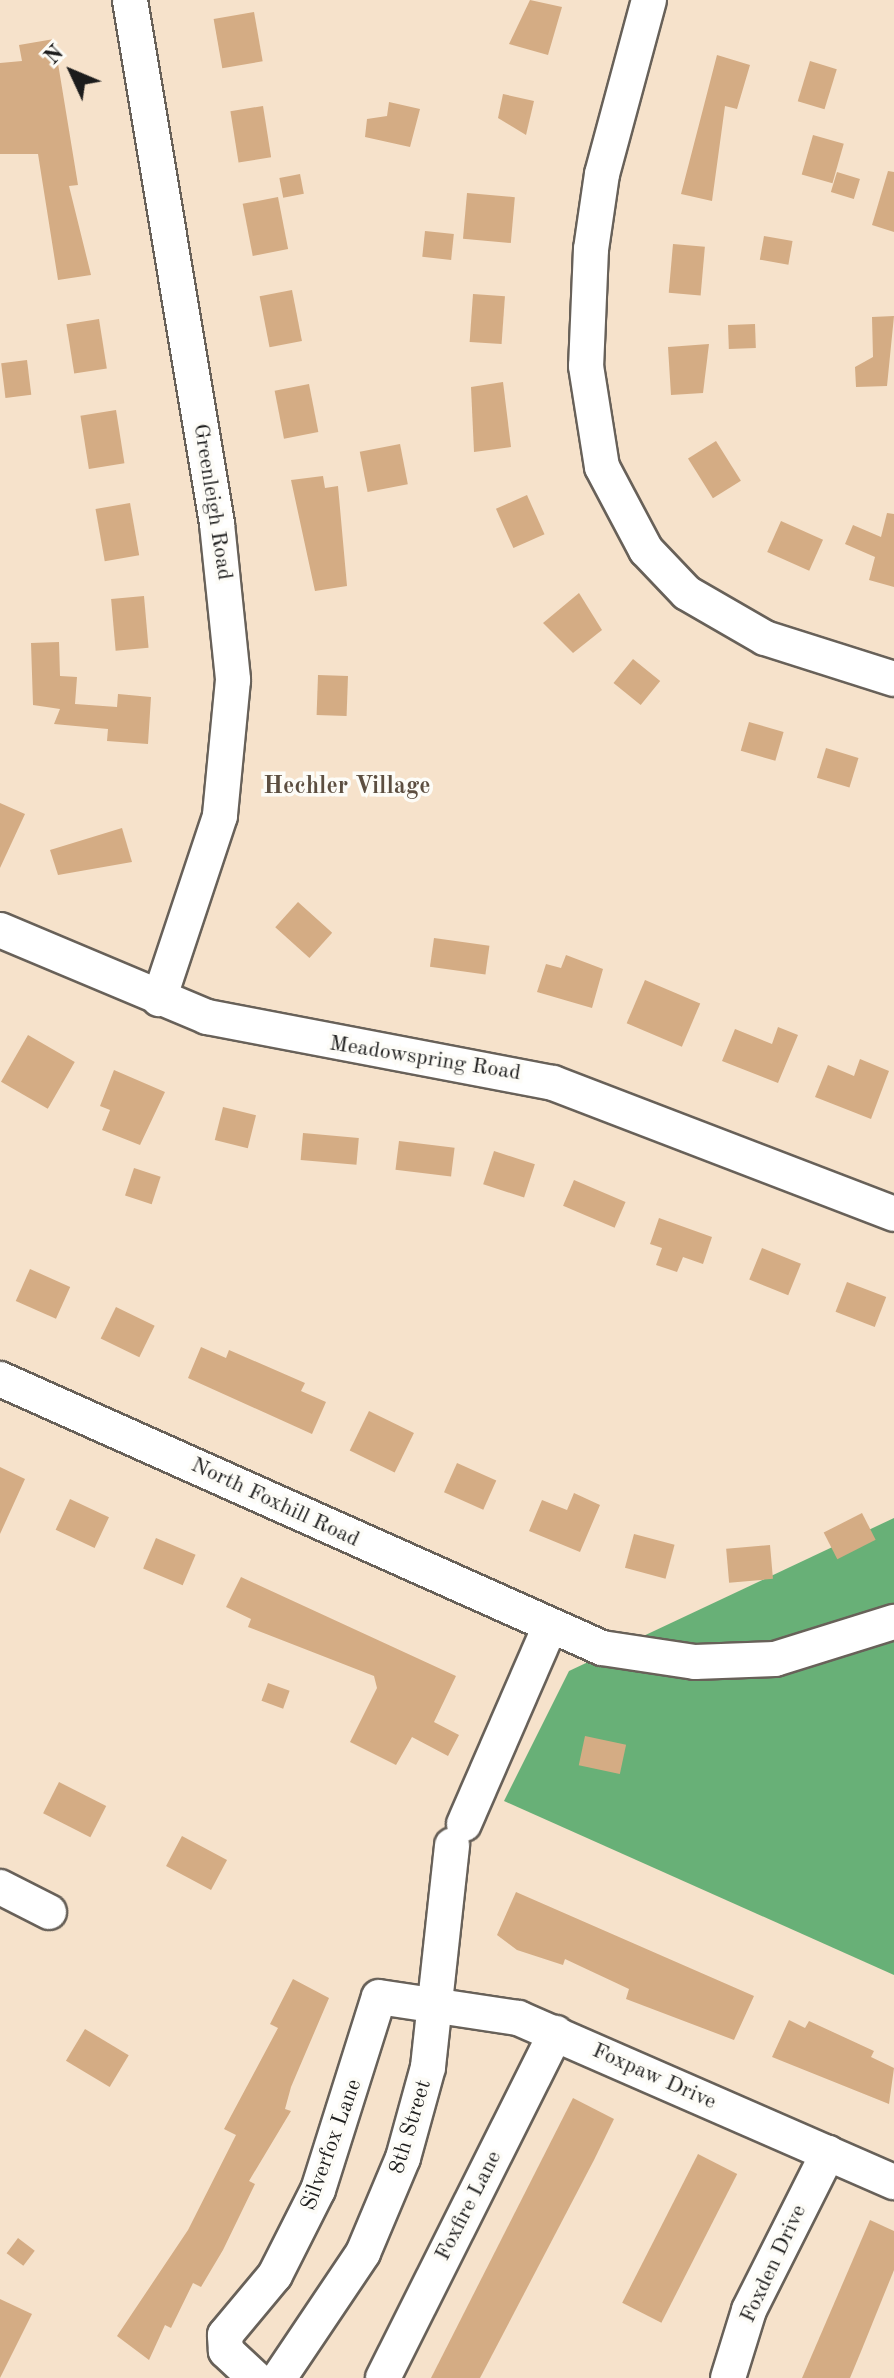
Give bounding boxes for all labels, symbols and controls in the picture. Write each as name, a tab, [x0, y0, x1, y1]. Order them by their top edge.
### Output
north arrow	[32, 32, 112, 112]
text: N	[41, 42, 68, 69]
street label: Greenleigh Road	[187, 422, 237, 582]
district label: Hechler Village	[263, 774, 431, 802]
street label: Meadowspring Road	[327, 1031, 523, 1087]
street label: North Foxhill Road	[187, 1452, 363, 1554]
street label: Foxpaw Drive	[588, 2038, 720, 2116]
street label: Silverfox Lane	[296, 2076, 368, 2214]
street label: 8th Street	[384, 2077, 438, 2177]
street label: Foxfire Lane	[430, 2147, 508, 2265]
street label: Foxden Drive	[735, 2201, 813, 2327]

